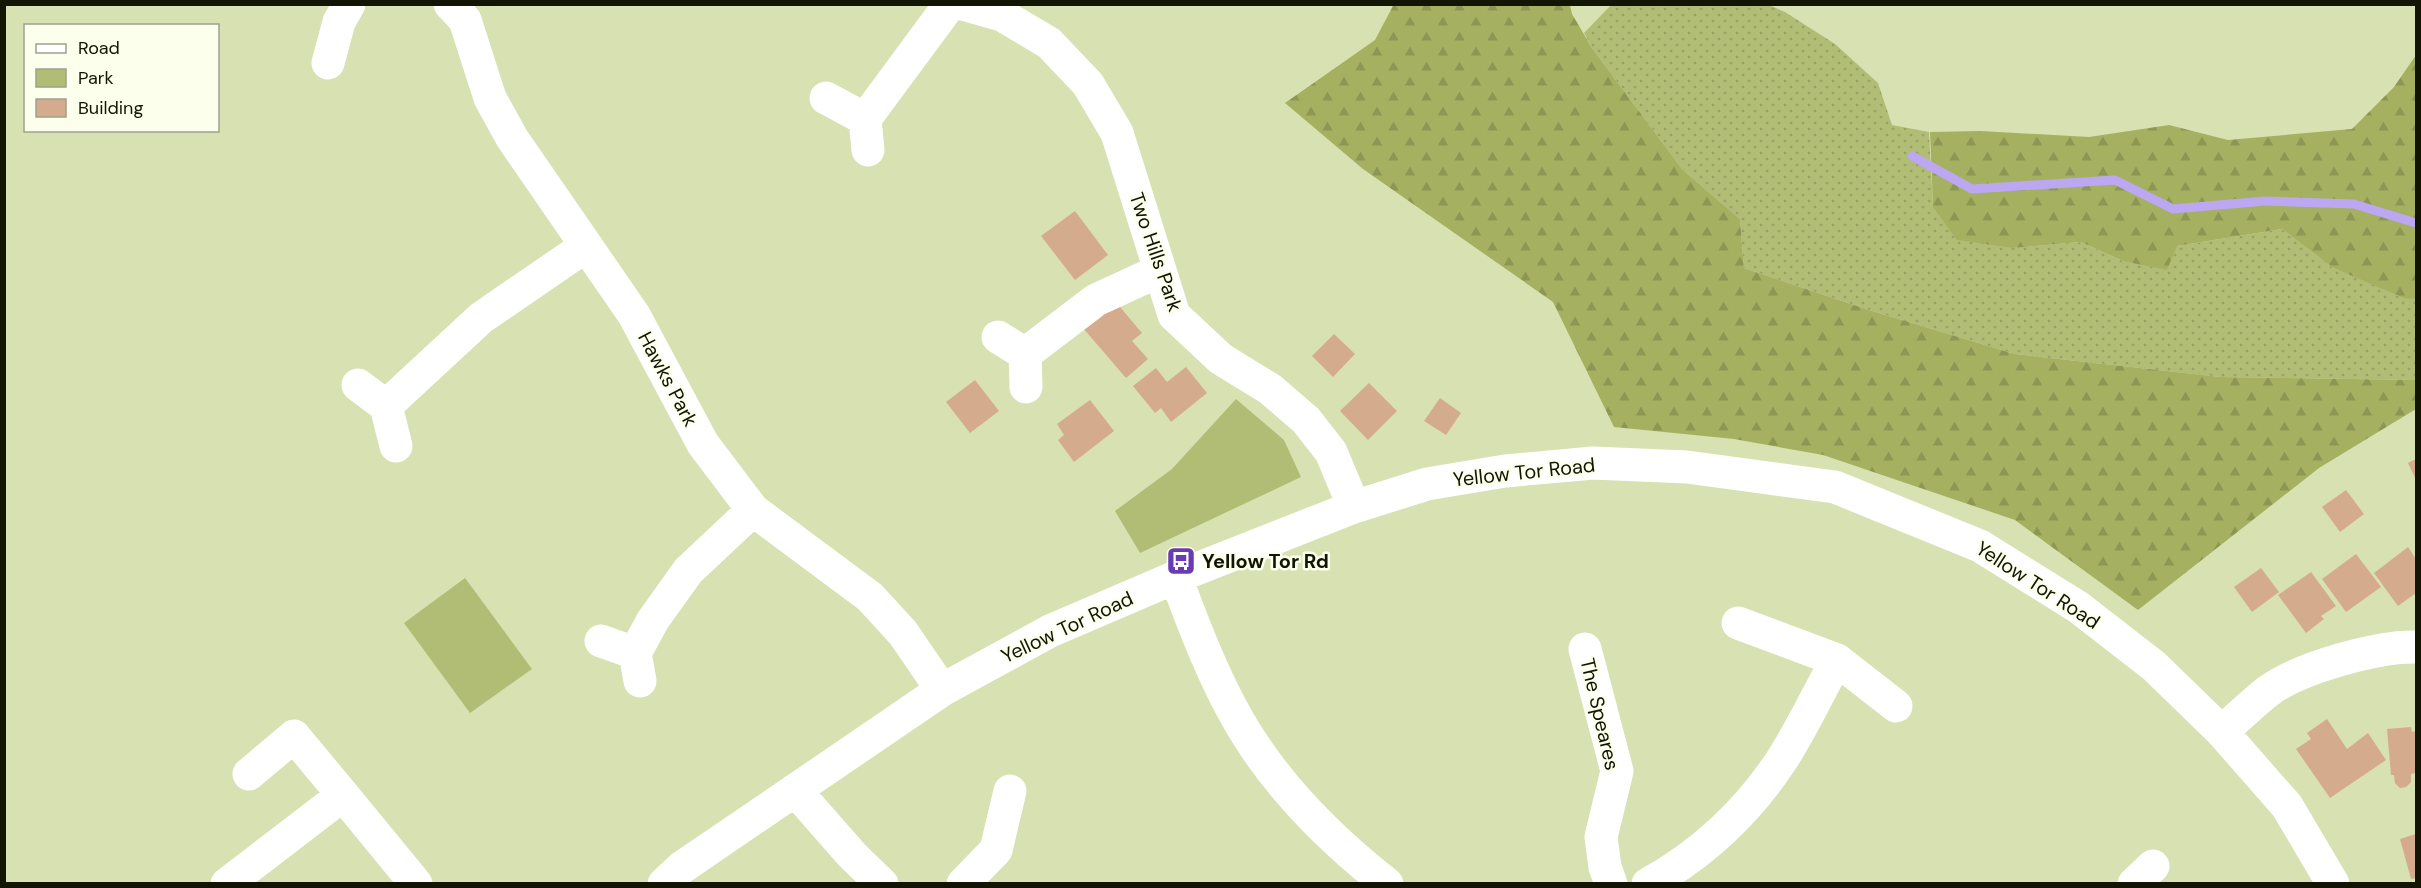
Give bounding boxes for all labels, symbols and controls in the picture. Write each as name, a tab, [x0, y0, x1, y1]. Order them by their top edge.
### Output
legend	[24, 24, 219, 132]
text: Road	[78, 36, 120, 60]
text: Park	[78, 66, 114, 90]
text: Building	[78, 96, 143, 120]
street label: Two Hills Park	[1123, 189, 1189, 315]
street label: Hawks Park	[632, 327, 704, 431]
street label: Yellow Tor Road	[1452, 452, 1596, 492]
street label: Yellow Tor Road	[1971, 535, 2105, 635]
bus stop icon: Yellow Tor Rd	[1165, 545, 1197, 577]
place label: Yellow Tor Rd	[1202, 548, 1329, 574]
street label: Yellow Tor Road	[997, 585, 1137, 669]
street label: The Speares	[1574, 655, 1626, 773]

